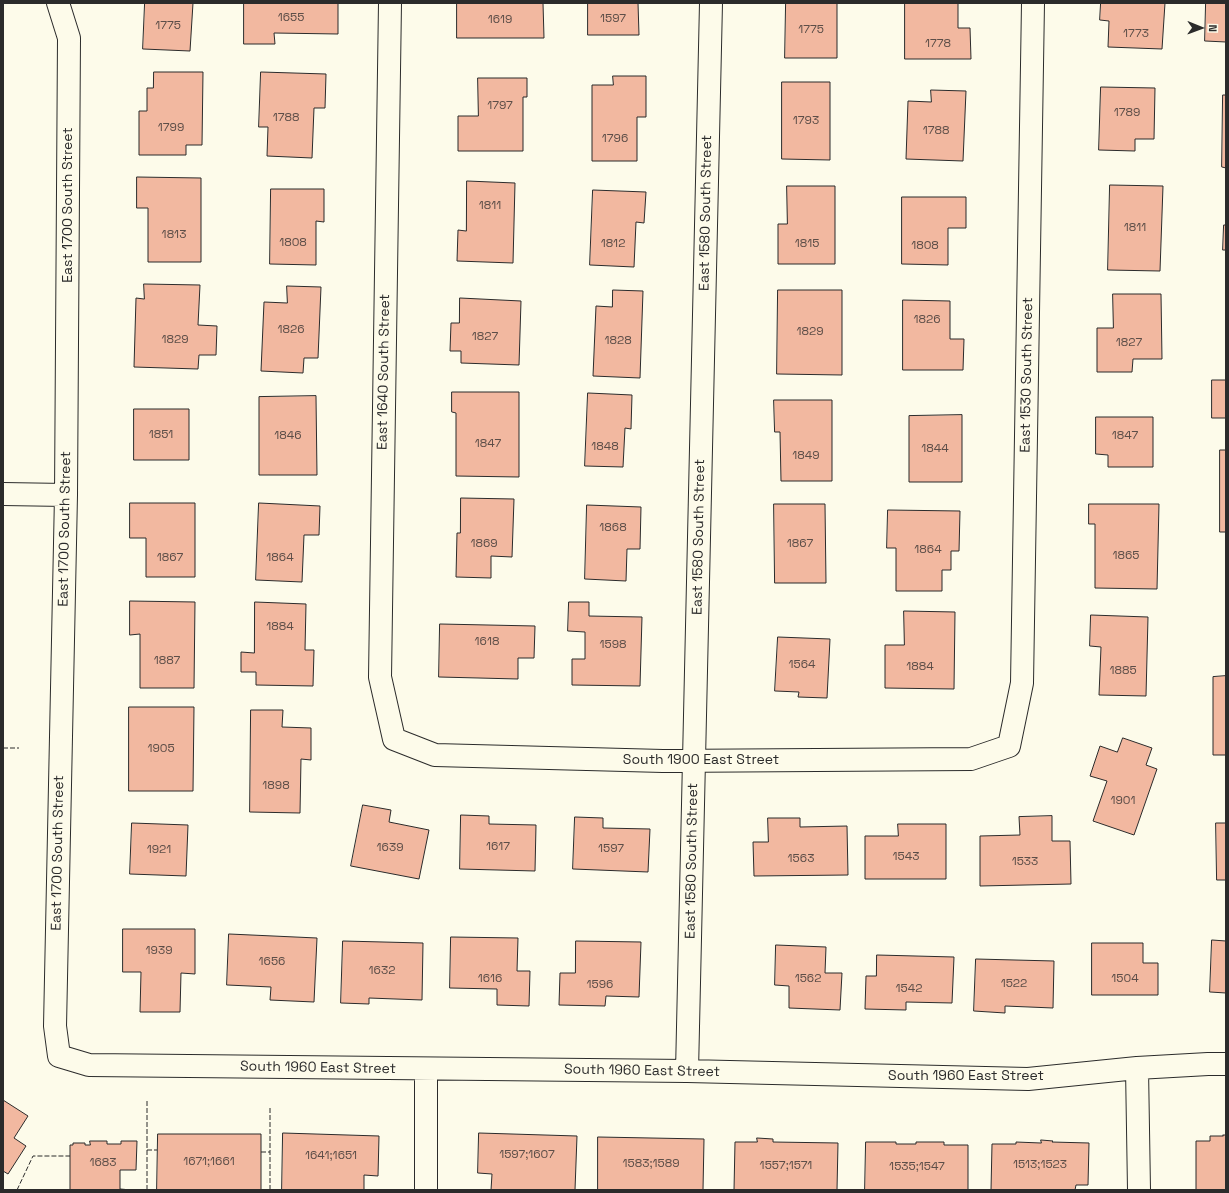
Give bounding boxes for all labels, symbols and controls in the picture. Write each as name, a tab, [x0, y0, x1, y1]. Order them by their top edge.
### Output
north arrow	[1181, 8, 1221, 48]
house number: 1655	[278, 11, 304, 25]
house number: 1597	[600, 12, 626, 26]
house number: 1619	[488, 13, 512, 27]
house number: 1775	[155, 19, 181, 33]
house number: 1775	[798, 23, 824, 37]
text: N	[1206, 24, 1220, 32]
house number: 1773	[1123, 27, 1149, 41]
house number: 1778	[925, 37, 951, 51]
house number: 1797	[487, 99, 513, 113]
house number: 1789	[1114, 106, 1140, 120]
house number: 1788	[273, 111, 299, 125]
house number: 1793	[793, 114, 819, 128]
house number: 1799	[158, 121, 184, 135]
house number: 1788	[923, 124, 949, 138]
street label: East 1700 South Street	[60, 127, 76, 283]
house number: 1796	[602, 132, 628, 146]
street label: East 1580 South Street	[696, 135, 716, 291]
house number: 1811	[479, 199, 501, 213]
house number: 1811	[1124, 221, 1146, 235]
house number: 1813	[162, 228, 186, 242]
house number: 1808	[279, 236, 307, 250]
house number: 1812	[601, 237, 625, 251]
house number: 1815	[795, 237, 819, 251]
house number: 1808	[911, 239, 939, 253]
street label: East 1640 South Street	[374, 294, 394, 450]
street label: East 1530 South Street	[1017, 297, 1037, 453]
house number: 1826	[913, 313, 941, 327]
house number: 1826	[277, 323, 305, 337]
house number: 1829	[796, 325, 824, 339]
house number: 1827	[472, 330, 498, 344]
house number: 1829	[161, 333, 189, 347]
house number: 1828	[604, 334, 632, 348]
house number: 1827	[1116, 336, 1142, 350]
house number: 1851	[149, 428, 173, 442]
house number: 1846	[274, 429, 302, 443]
house number: 1847	[1112, 429, 1138, 443]
house number: 1847	[475, 437, 501, 451]
house number: 1848	[591, 440, 619, 454]
house number: 1844	[921, 442, 949, 456]
house number: 1849	[792, 449, 820, 463]
street label: East 1700 South Street	[55, 451, 75, 607]
street label: East 1580 South Street	[689, 459, 709, 615]
house number: 1868	[599, 521, 627, 535]
house number: 1869	[470, 537, 498, 551]
house number: 1867	[787, 537, 813, 551]
house number: 1864	[914, 543, 942, 557]
house number: 1865	[1112, 549, 1140, 563]
house number: 1867	[157, 551, 183, 565]
house number: 1864	[266, 551, 294, 565]
house number: 1884	[266, 620, 294, 634]
house number: 1618	[475, 635, 499, 649]
house number: 1598	[599, 638, 627, 652]
house number: 1887	[154, 654, 180, 668]
house number: 1564	[788, 658, 816, 672]
house number: 1884	[906, 660, 934, 674]
house number: 1885	[1109, 664, 1137, 678]
house number: 1905	[147, 742, 175, 756]
street label: South 1900 East Street	[623, 752, 779, 768]
street label: East 1700 South Street	[48, 775, 68, 931]
house number: 1898	[262, 779, 290, 793]
street label: East 1580 South Street	[682, 783, 702, 939]
house number: 1901	[1110, 794, 1136, 808]
house number: 1617	[486, 840, 510, 854]
house number: 1639	[377, 841, 403, 855]
house number: 1597	[598, 842, 624, 856]
house number: 1921	[147, 843, 171, 857]
house number: 1543	[893, 850, 919, 864]
house number: 1563	[788, 852, 814, 866]
house number: 1533	[1012, 855, 1038, 869]
house number: 1939	[146, 944, 172, 958]
house number: 1656	[259, 955, 285, 969]
house number: 1632	[369, 964, 395, 978]
house number: 1616	[478, 972, 502, 986]
house number: 1562	[795, 972, 821, 986]
house number: 1504	[1111, 972, 1139, 986]
house number: 1522	[1001, 977, 1027, 991]
house number: 1596	[587, 978, 613, 992]
house number: 1542	[896, 982, 922, 996]
street label: South 1960 East Street	[240, 1058, 396, 1078]
street label: South 1960 East Street	[564, 1061, 720, 1081]
street label: South 1960 East Street	[888, 1068, 1044, 1084]
house number: 1597;1607	[499, 1148, 555, 1162]
house number: 1641;1651	[305, 1149, 357, 1163]
house number: 1671;1661	[183, 1155, 235, 1169]
house number: 1683	[89, 1156, 117, 1170]
house number: 1583;1589	[623, 1157, 679, 1171]
house number: 1513;1523	[1013, 1158, 1067, 1172]
house number: 1557;1571	[760, 1159, 812, 1173]
house number: 1535;1547	[889, 1160, 945, 1174]

